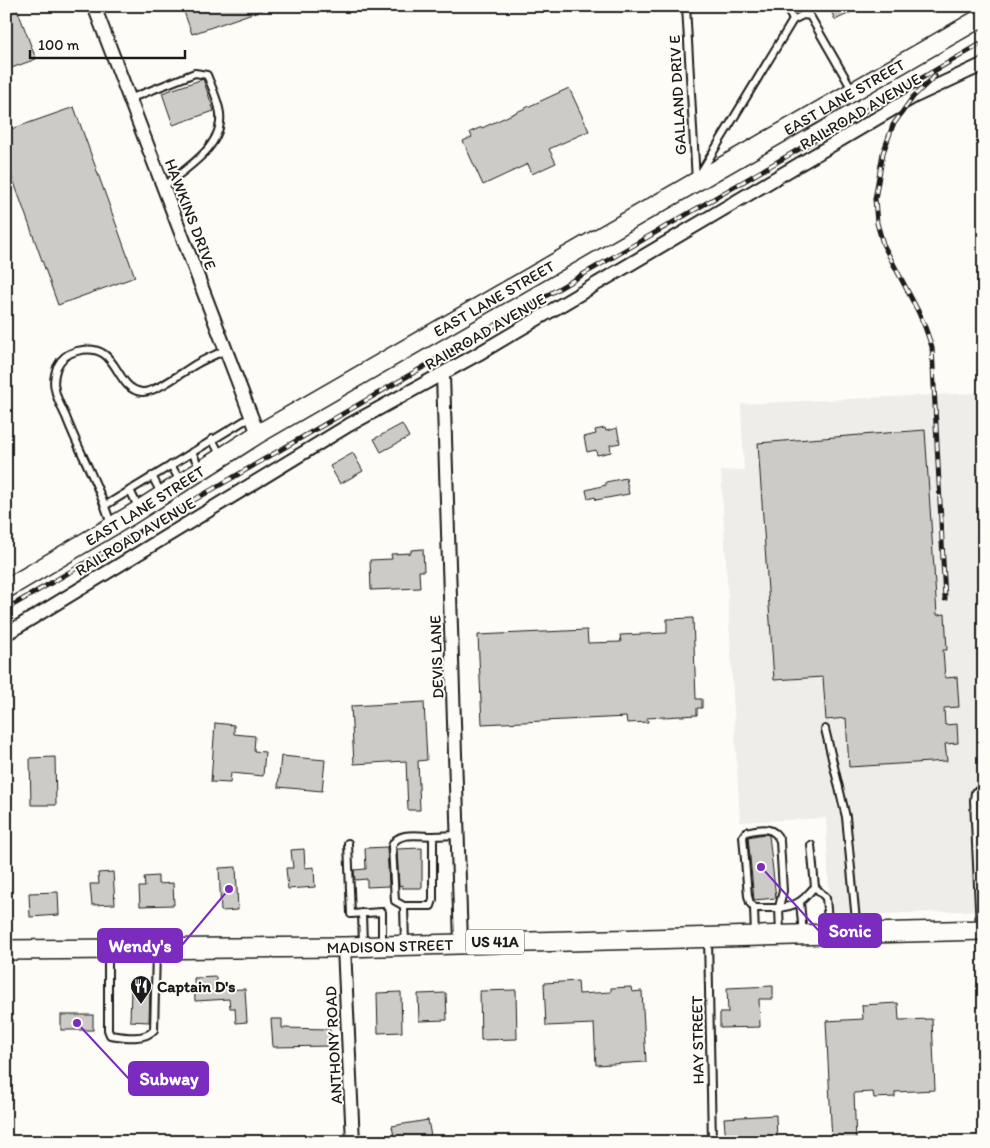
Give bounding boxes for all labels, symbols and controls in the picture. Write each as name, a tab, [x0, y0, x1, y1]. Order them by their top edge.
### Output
scale bar	[30, 28, 185, 60]
street label: GALLAND DRIV E	[665, 34, 690, 155]
text: 100 m	[38, 36, 80, 54]
street label: EAST LANE STREET	[780, 55, 908, 139]
street label: RAILROAD AVENUE	[796, 69, 924, 154]
street label: HAWKINS DRIVE	[161, 156, 220, 272]
street label: EAST LANE STREET	[430, 256, 558, 341]
street label: RAILROAD AVENUE	[421, 289, 549, 374]
street label: EAST LANE STREET	[82, 462, 208, 550]
street label: RAILROAD AVENUE	[72, 493, 199, 580]
street label: DEVIS LANE	[426, 615, 447, 699]
callout: Sonic	[819, 914, 881, 947]
text: Sonic	[829, 920, 872, 942]
callout: Wendy's	[98, 929, 182, 962]
road number: US 41A	[466, 930, 524, 954]
text: Wendy's	[108, 935, 172, 957]
street label: MADISON STREET	[327, 935, 454, 957]
restaurant icon: Captain D's	[129, 974, 153, 1005]
place label: Captain D's	[157, 977, 235, 997]
street label: ANTHONY ROAD	[321, 985, 346, 1105]
street label: HAY STREET	[687, 995, 708, 1085]
callout: Subway	[129, 1062, 208, 1095]
text: Subway	[139, 1068, 199, 1090]

